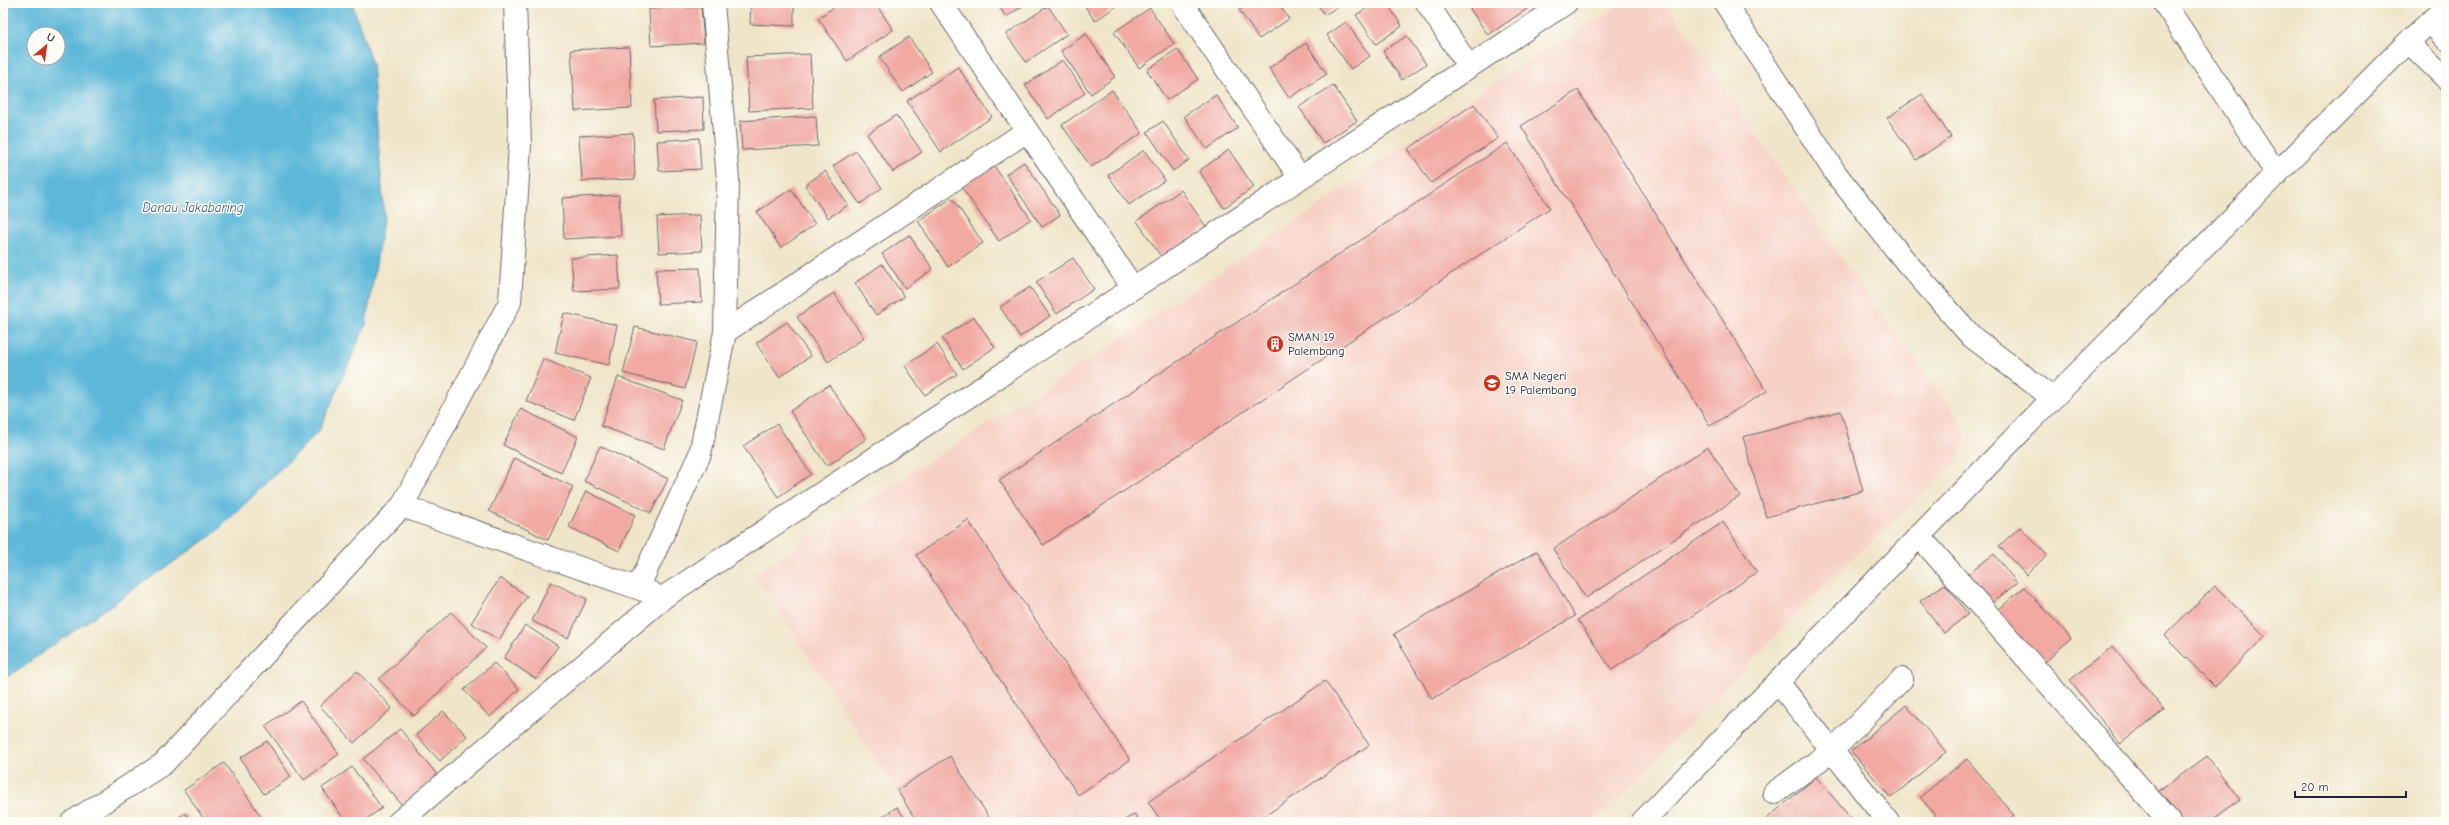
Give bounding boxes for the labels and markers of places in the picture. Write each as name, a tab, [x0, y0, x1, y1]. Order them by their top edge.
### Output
place label: SMAN 19 Palembang	[1288, 330, 1345, 358]
building icon: SMAN 19 Palembang	[1265, 334, 1285, 354]
place label: SMA Negeri 19 Palembang	[1505, 369, 1577, 397]
school or university icon: SMA Negeri 19 Palembang	[1482, 373, 1502, 393]

